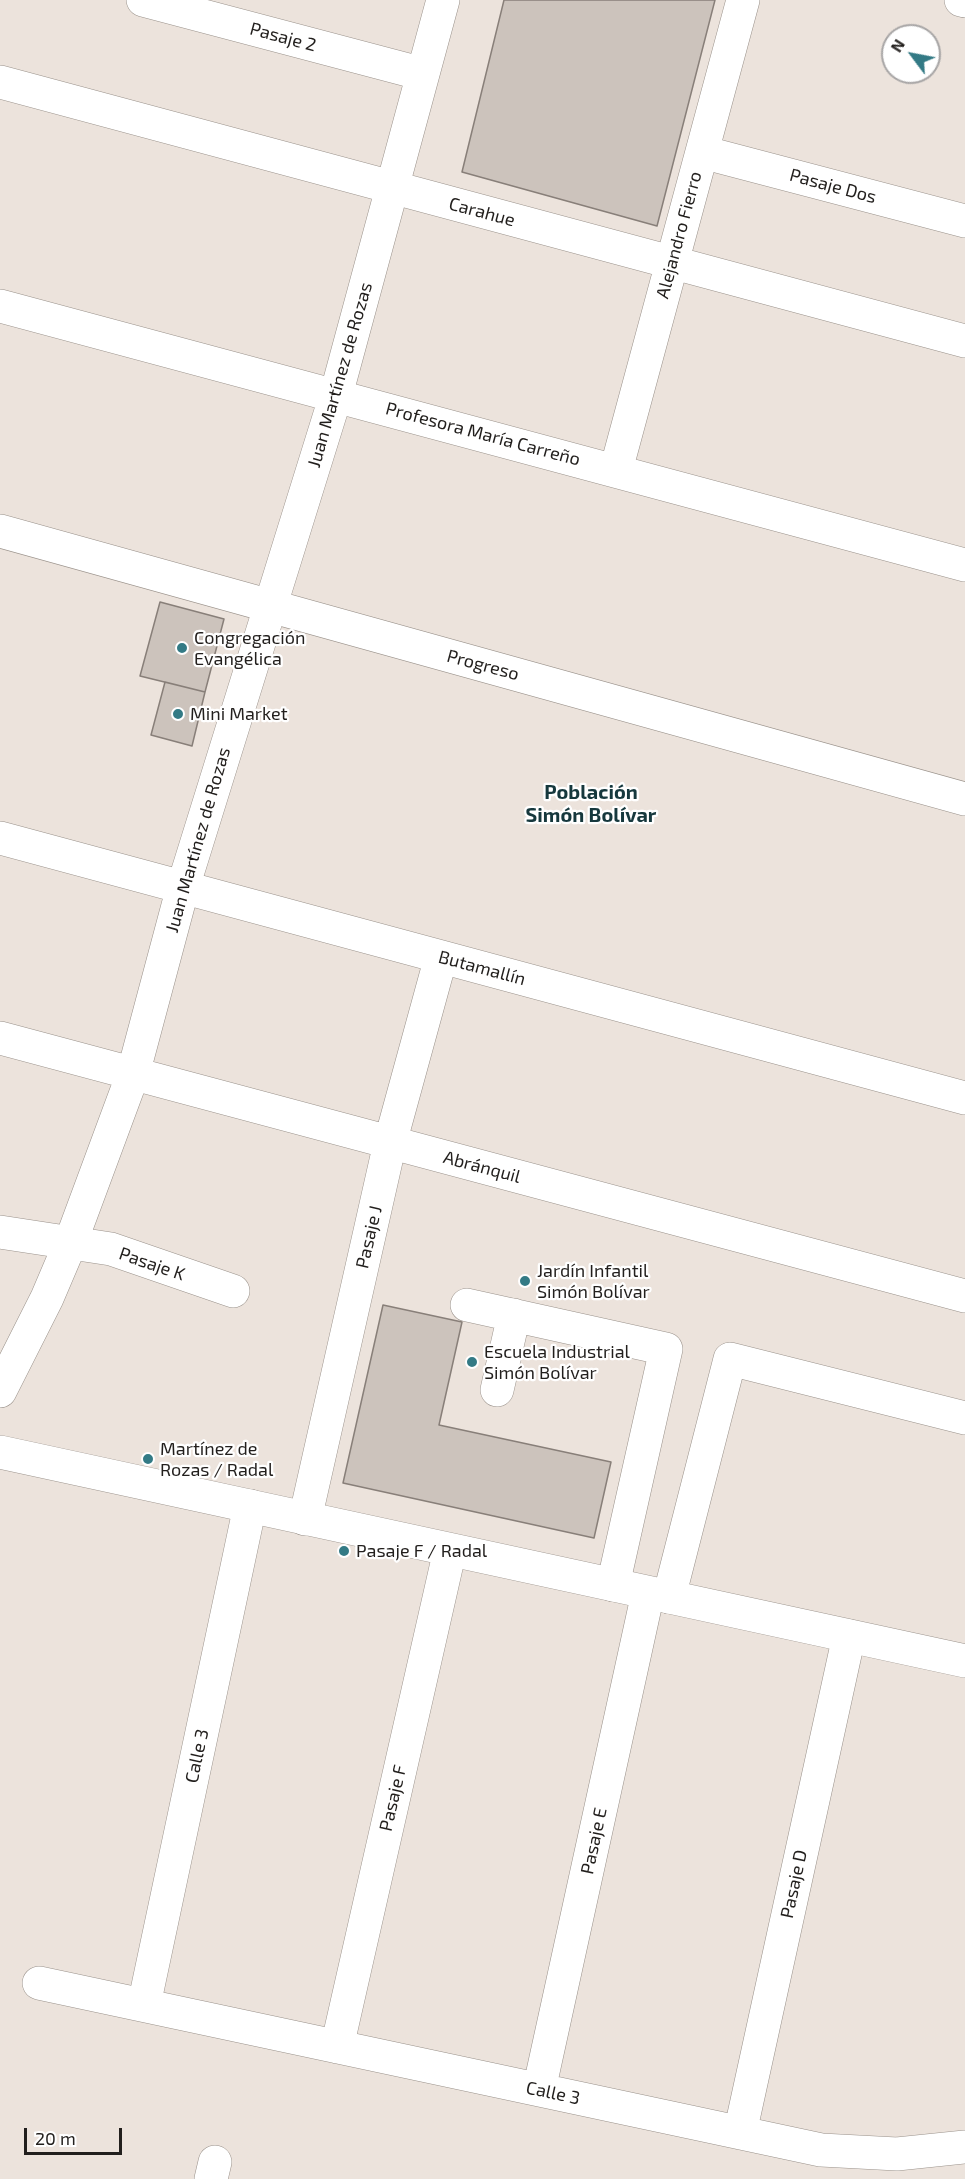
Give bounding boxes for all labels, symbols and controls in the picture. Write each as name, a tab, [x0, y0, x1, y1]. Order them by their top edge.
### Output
street label: Pasaje 2	[247, 18, 319, 56]
north arrow	[881, 24, 941, 84]
text: N	[886, 35, 908, 55]
street label: Pasaje Dos	[787, 164, 879, 208]
street label: Alejandro Fierro	[652, 169, 706, 301]
street label: Carahue	[447, 193, 517, 231]
street label: Juan Martínez de Rozas	[303, 280, 377, 470]
street label: Profesora María Carreño	[383, 398, 583, 470]
place label: Congregación Evangélica	[194, 627, 305, 670]
marker: Congregación Evangélica	[175, 641, 189, 655]
street label: Progreso	[445, 645, 521, 685]
place label: Mini Market	[190, 703, 287, 725]
marker: Mini Market	[171, 707, 185, 721]
street label: Juan Martínez de Rozas	[161, 745, 235, 935]
district label: Población Simón Bolívar	[526, 780, 656, 827]
street label: Butamallín	[436, 946, 528, 990]
street label: Abránquil	[441, 1146, 523, 1188]
street label: Pasaje J	[351, 1204, 387, 1270]
street label: Pasaje K	[116, 1243, 188, 1285]
place label: Jardín Infantil Simón Bolívar	[537, 1260, 650, 1302]
marker: Jardín Infantil Simón Bolívar	[518, 1274, 532, 1288]
place label: Escuela Industrial Simón Bolívar	[484, 1341, 630, 1384]
marker: Escuela Industrial Simón Bolívar	[465, 1355, 479, 1369]
place label: Martínez de Rozas / Radal	[160, 1438, 273, 1480]
marker: Martínez de Rozas / Radal	[141, 1452, 155, 1466]
place label: Pasaje F / Radal	[356, 1540, 487, 1562]
marker: Pasaje F / Radal	[337, 1544, 351, 1558]
street label: Calle 3	[181, 1727, 213, 1785]
street label: Pasaje F	[375, 1763, 411, 1833]
street label: Pasaje E	[576, 1806, 612, 1876]
street label: Pasaje D	[776, 1848, 812, 1920]
street label: Calle 3	[524, 2077, 582, 2109]
scale bar	[27, 2116, 124, 2154]
text: 20 m	[35, 2127, 76, 2149]

